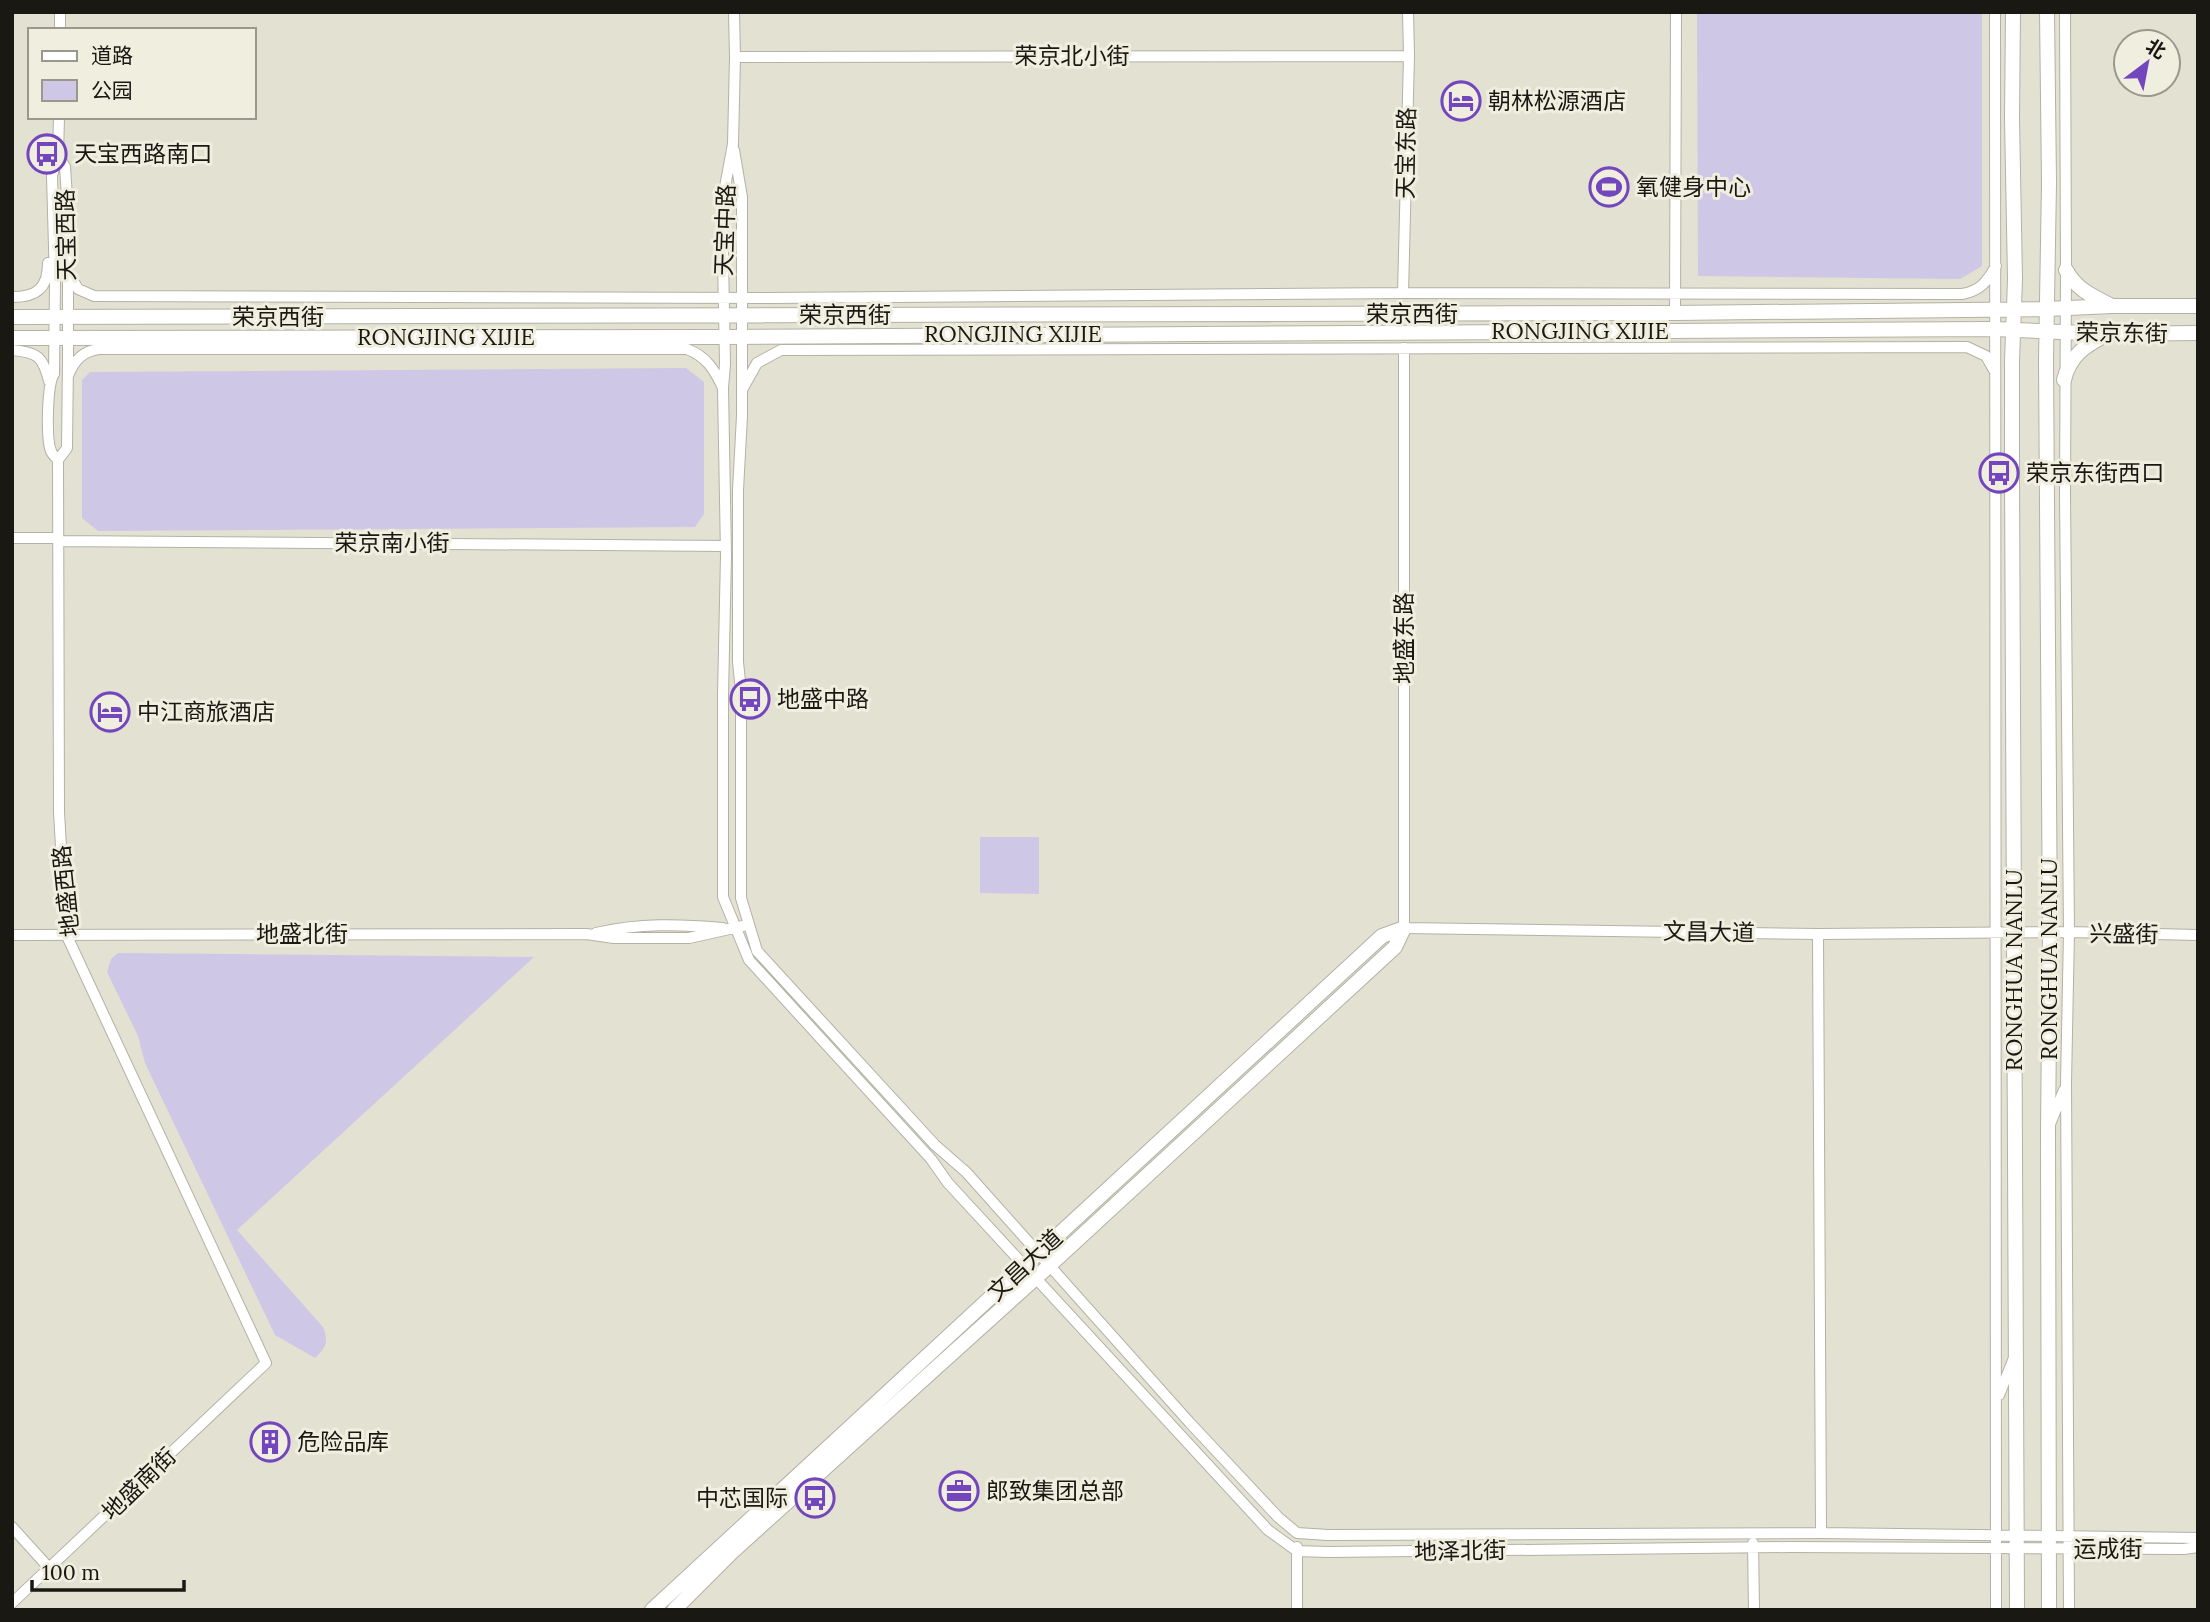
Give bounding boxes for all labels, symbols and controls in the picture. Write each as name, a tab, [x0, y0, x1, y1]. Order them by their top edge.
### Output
legend	[28, 28, 256, 119]
north arrow	[2112, 28, 2182, 98]
text: 北	[2142, 33, 2170, 64]
street label: 荣京北小街	[1015, 41, 1130, 70]
text: 道路	[91, 42, 133, 69]
text: 公园	[91, 77, 133, 104]
hotel icon: 朝林松源酒店	[1440, 80, 1482, 122]
place label: 朝林松源酒店	[1488, 86, 1626, 115]
street label: 天宝东路	[1390, 107, 1421, 199]
bus stop icon: 天宝西路南口	[26, 133, 68, 175]
place label: 天宝西路南口	[74, 139, 212, 168]
sports icon: 氧健身中心	[1588, 166, 1630, 208]
place label: 氧健身中心	[1636, 172, 1751, 201]
street label: 天宝中路	[708, 184, 741, 276]
street label: 天宝西路	[50, 189, 81, 281]
street label: 荣京西街	[1366, 299, 1458, 328]
street label: 荣京西街	[799, 300, 891, 329]
street label: 荣京西街	[232, 302, 324, 331]
street label: RONGJING XIJIE	[1491, 316, 1669, 345]
street label: 荣京东街	[2076, 317, 2168, 348]
street label: RONGJING XIJIE	[924, 319, 1102, 348]
street label: RONGJING XIJIE	[357, 322, 535, 351]
bus stop icon: 荣京东街西口	[1978, 452, 2020, 494]
place label: 荣京东街西口	[2026, 458, 2164, 487]
street label: 荣京南小街	[335, 528, 450, 557]
street label: 地盛东路	[1389, 592, 1418, 684]
bus stop icon: 地盛中路	[729, 678, 771, 720]
place label: 地盛中路	[777, 684, 869, 713]
hotel icon: 中江商旅酒店	[89, 691, 131, 733]
place label: 中江商旅酒店	[137, 697, 275, 726]
street label: 地盛西路	[46, 844, 85, 938]
street label: RONGHUA NANLU	[2034, 858, 2063, 1060]
street label: RONGHUA NANLU	[1999, 869, 2028, 1071]
street label: 文昌大道	[1663, 916, 1755, 947]
street label: 兴盛街	[2089, 918, 2159, 949]
street label: 地盛北街	[256, 919, 348, 948]
street label: 文昌大道	[981, 1223, 1068, 1307]
building icon: 危险品库	[249, 1421, 291, 1463]
place label: 危险品库	[297, 1427, 389, 1456]
street label: 地盛南街	[95, 1441, 182, 1526]
office icon: 郎致集团总部	[938, 1470, 980, 1512]
place label: 郎致集团总部	[986, 1476, 1124, 1505]
bus stop icon: 中芯国际	[794, 1477, 836, 1519]
place label: 中芯国际	[696, 1483, 788, 1512]
street label: 运成街	[2074, 1534, 2143, 1563]
street label: 地泽北街	[1414, 1535, 1506, 1566]
scale bar	[32, 1548, 184, 1592]
text: 100 m	[42, 1559, 100, 1586]

